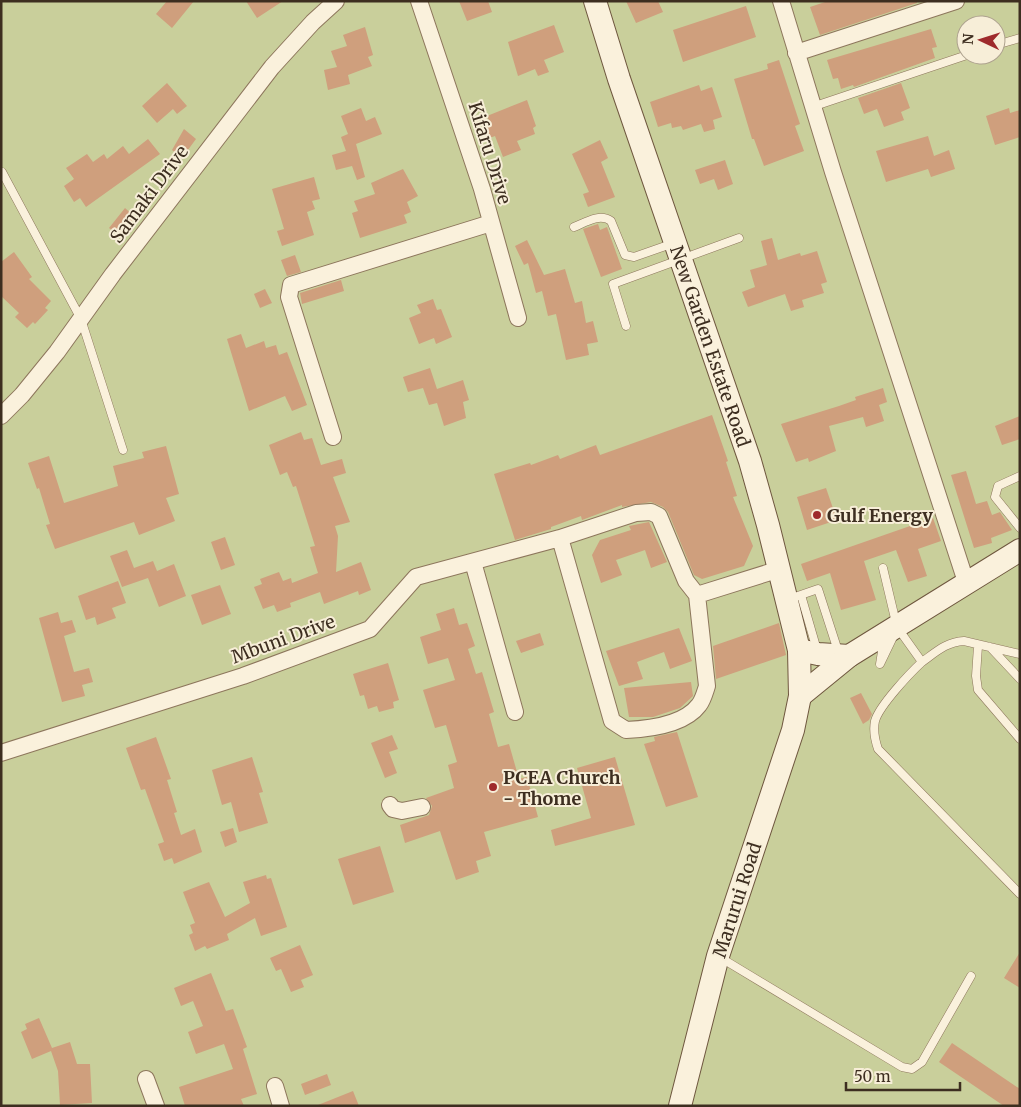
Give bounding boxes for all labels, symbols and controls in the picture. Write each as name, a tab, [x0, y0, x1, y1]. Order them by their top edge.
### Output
north arrow	[956, 15, 1006, 65]
text: N	[959, 33, 977, 45]
street label: Kifaru Drive	[464, 99, 516, 207]
street label: Samaki Drive	[105, 141, 193, 247]
street label: New Garden Estate Road	[666, 243, 756, 450]
place label: Gulf Energy	[827, 504, 933, 527]
marker: Gulf Energy	[811, 509, 823, 521]
street label: Mbuni Drive	[228, 610, 338, 668]
place label: PCEA Church - Thome	[503, 766, 621, 810]
marker: PCEA Church - Thome	[487, 781, 499, 793]
street label: Marurui Road	[708, 839, 767, 961]
scale bar	[846, 1060, 960, 1092]
text: 50 m	[854, 1067, 891, 1086]

